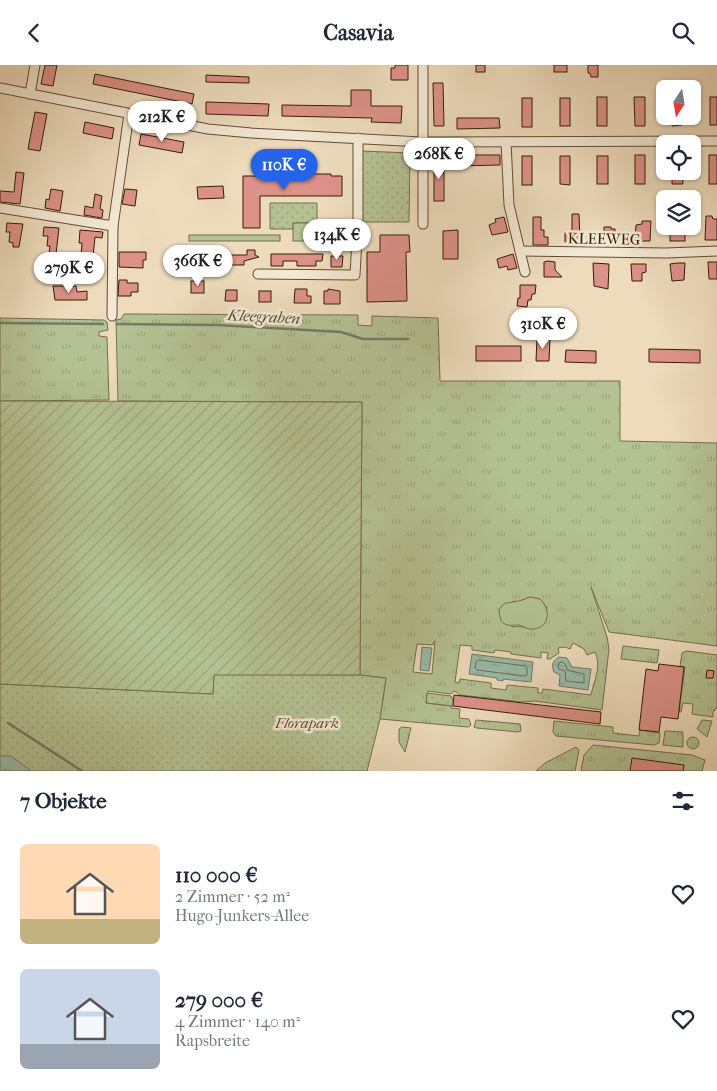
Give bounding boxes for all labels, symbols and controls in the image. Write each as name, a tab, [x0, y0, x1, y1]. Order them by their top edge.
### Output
icon: back	[20, 19, 48, 47]
icon: search	[669, 19, 697, 47]
text: Casavia	[323, 20, 394, 46]
north arrow	[656, 80, 701, 125]
map controls	[656, 80, 701, 235]
pin: 212K €	[121, 101, 203, 143]
text: 212K €	[139, 107, 185, 126]
button: locate	[656, 135, 701, 180]
pin: 268K €	[398, 137, 480, 180]
text: 268K €	[414, 144, 464, 163]
pin: 110K €	[243, 149, 325, 191]
text: 110K €	[262, 155, 306, 174]
button: layers	[656, 190, 701, 235]
pin: 134K €	[296, 219, 378, 261]
text: 134K €	[314, 225, 360, 244]
street label: KLEEWEG	[567, 229, 641, 249]
pin: 366K €	[157, 245, 239, 287]
pin: 279K €	[28, 251, 110, 294]
text: 366K €	[174, 251, 222, 270]
text: 279K €	[45, 258, 93, 277]
water label: Kleegraben	[226, 305, 301, 328]
pin: 310K €	[502, 307, 584, 350]
text: 310K €	[520, 314, 566, 333]
park label: Florapark	[274, 714, 339, 732]
icon: filters	[669, 787, 697, 815]
text: 7 Objekte	[20, 789, 107, 813]
text: 110 000 €	[175, 863, 258, 887]
icon: home	[60, 864, 120, 924]
icon: heart	[669, 880, 697, 908]
text: 2 Zimmer · 52 m²	[175, 887, 290, 906]
text: Hugo-Junkers-Allee	[175, 906, 309, 925]
text: 279 000 €	[175, 988, 263, 1012]
icon: home	[60, 989, 120, 1049]
icon: heart	[669, 1005, 697, 1033]
text: 4 Zimmer · 140 m²	[175, 1012, 300, 1031]
text: Rapsbreite	[175, 1031, 250, 1050]

